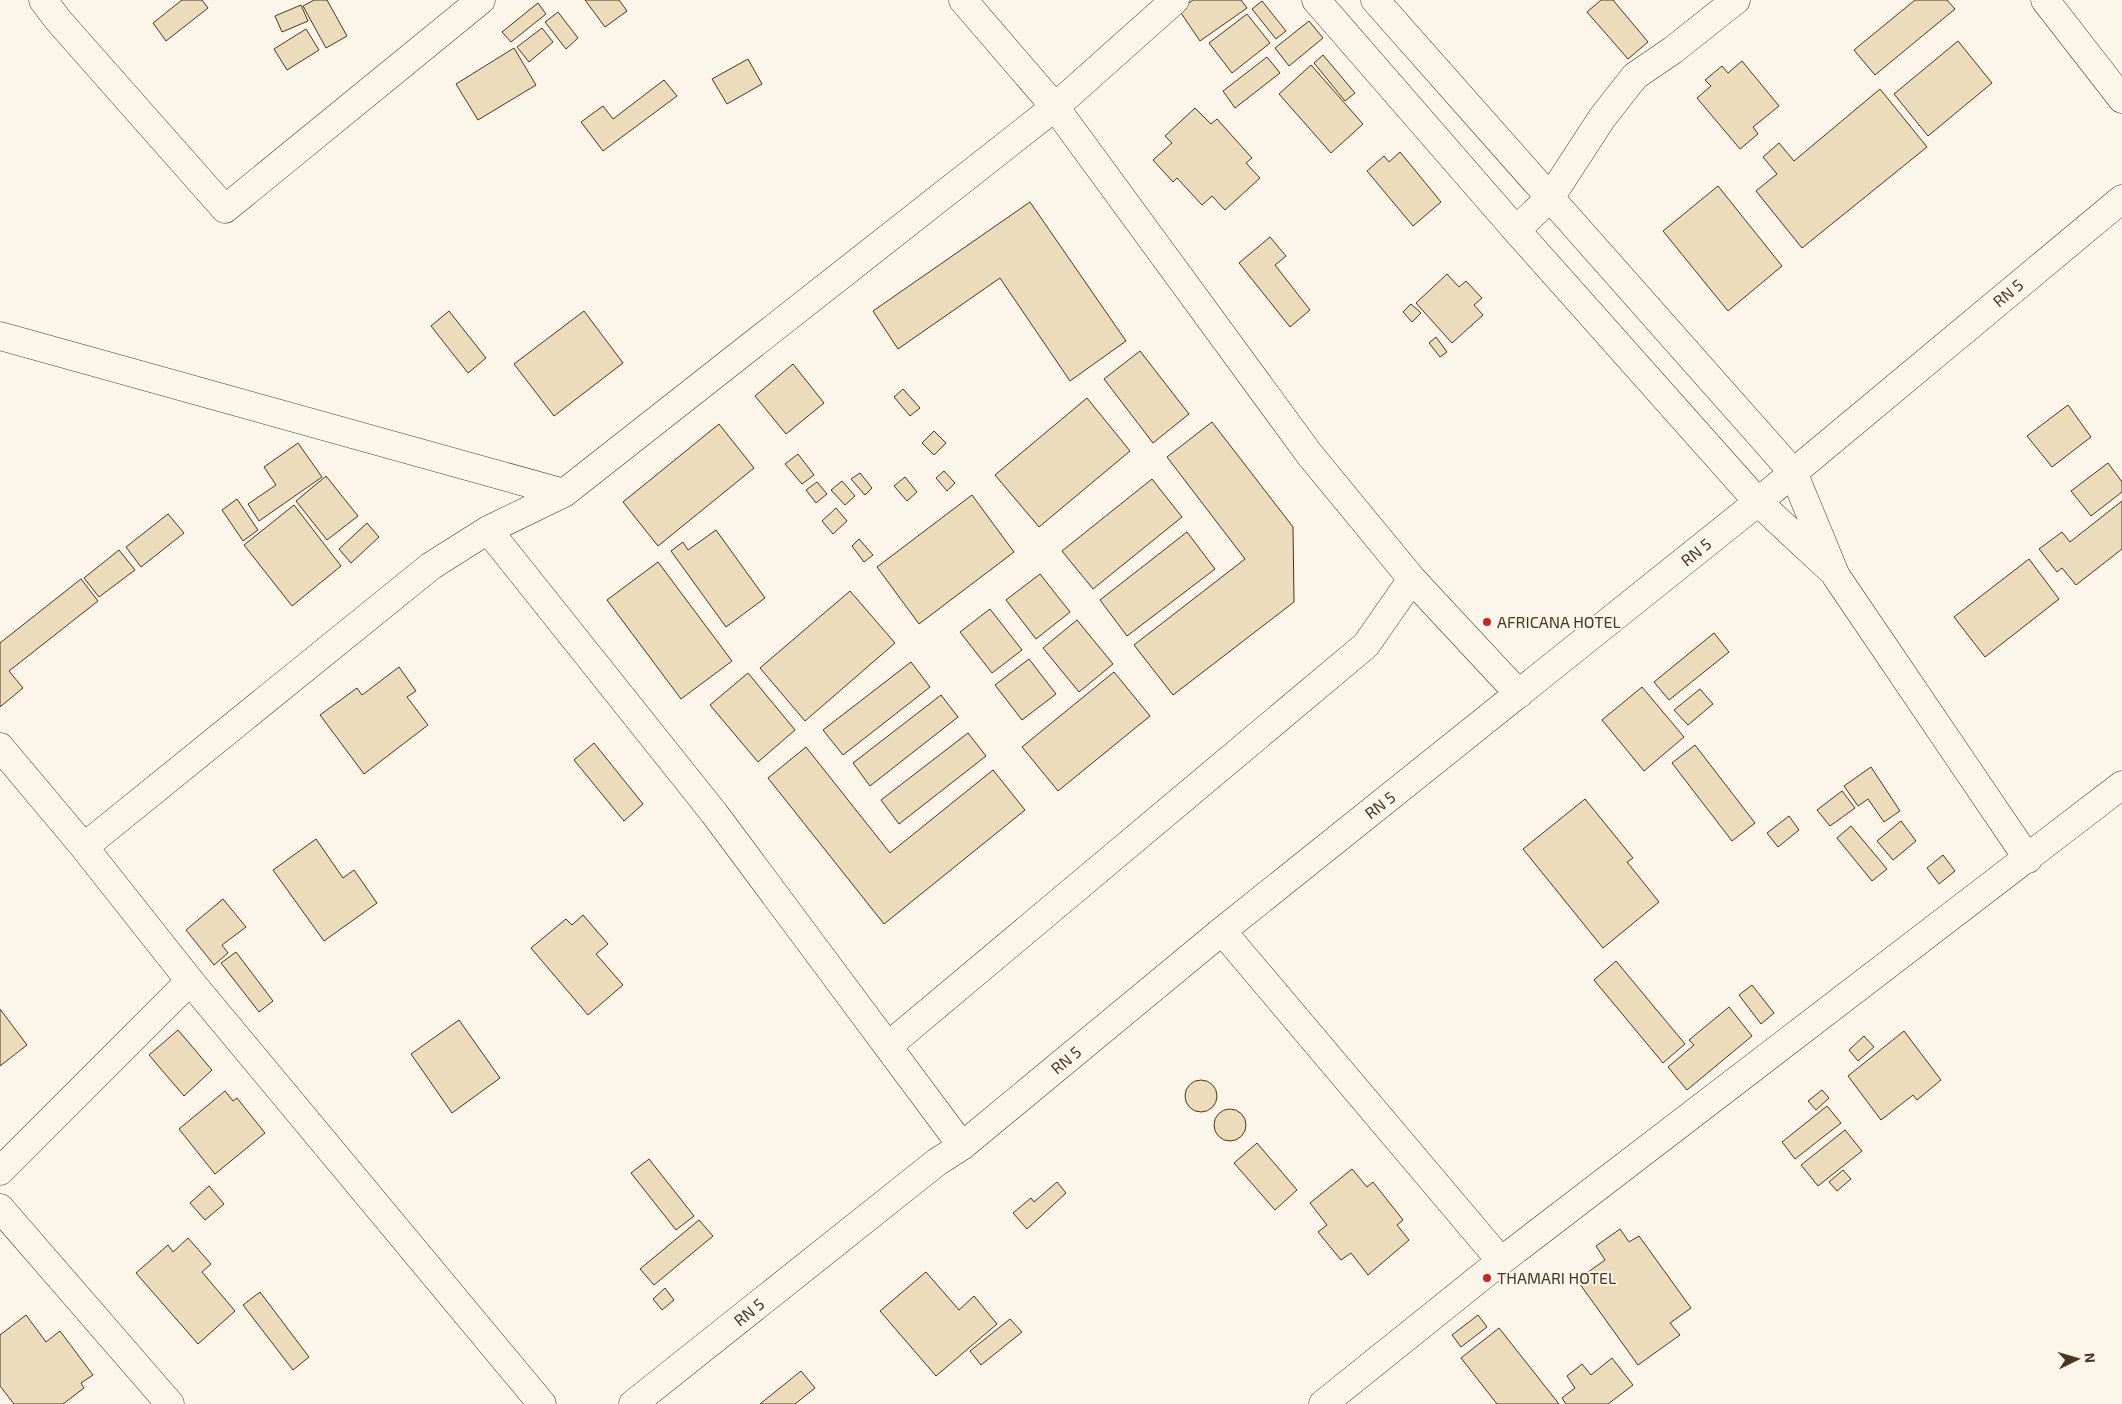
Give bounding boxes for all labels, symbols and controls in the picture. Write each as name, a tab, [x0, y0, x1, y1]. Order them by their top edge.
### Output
street label: RN 5	[1989, 275, 2027, 311]
street label: RN 5	[1677, 534, 1715, 569]
place label: AFRICANA HOTEL	[1497, 612, 1621, 631]
marker: AFRICANA HOTEL	[1481, 616, 1493, 628]
street label: RN 5	[1361, 787, 1399, 822]
street label: RN 5	[1047, 1042, 1085, 1078]
place label: THAMARI HOTEL	[1497, 1268, 1616, 1287]
marker: THAMARI HOTEL	[1481, 1272, 1493, 1284]
street label: RN 5	[730, 1294, 768, 1329]
north arrow	[2052, 1334, 2102, 1384]
text: N	[2082, 1352, 2099, 1364]

